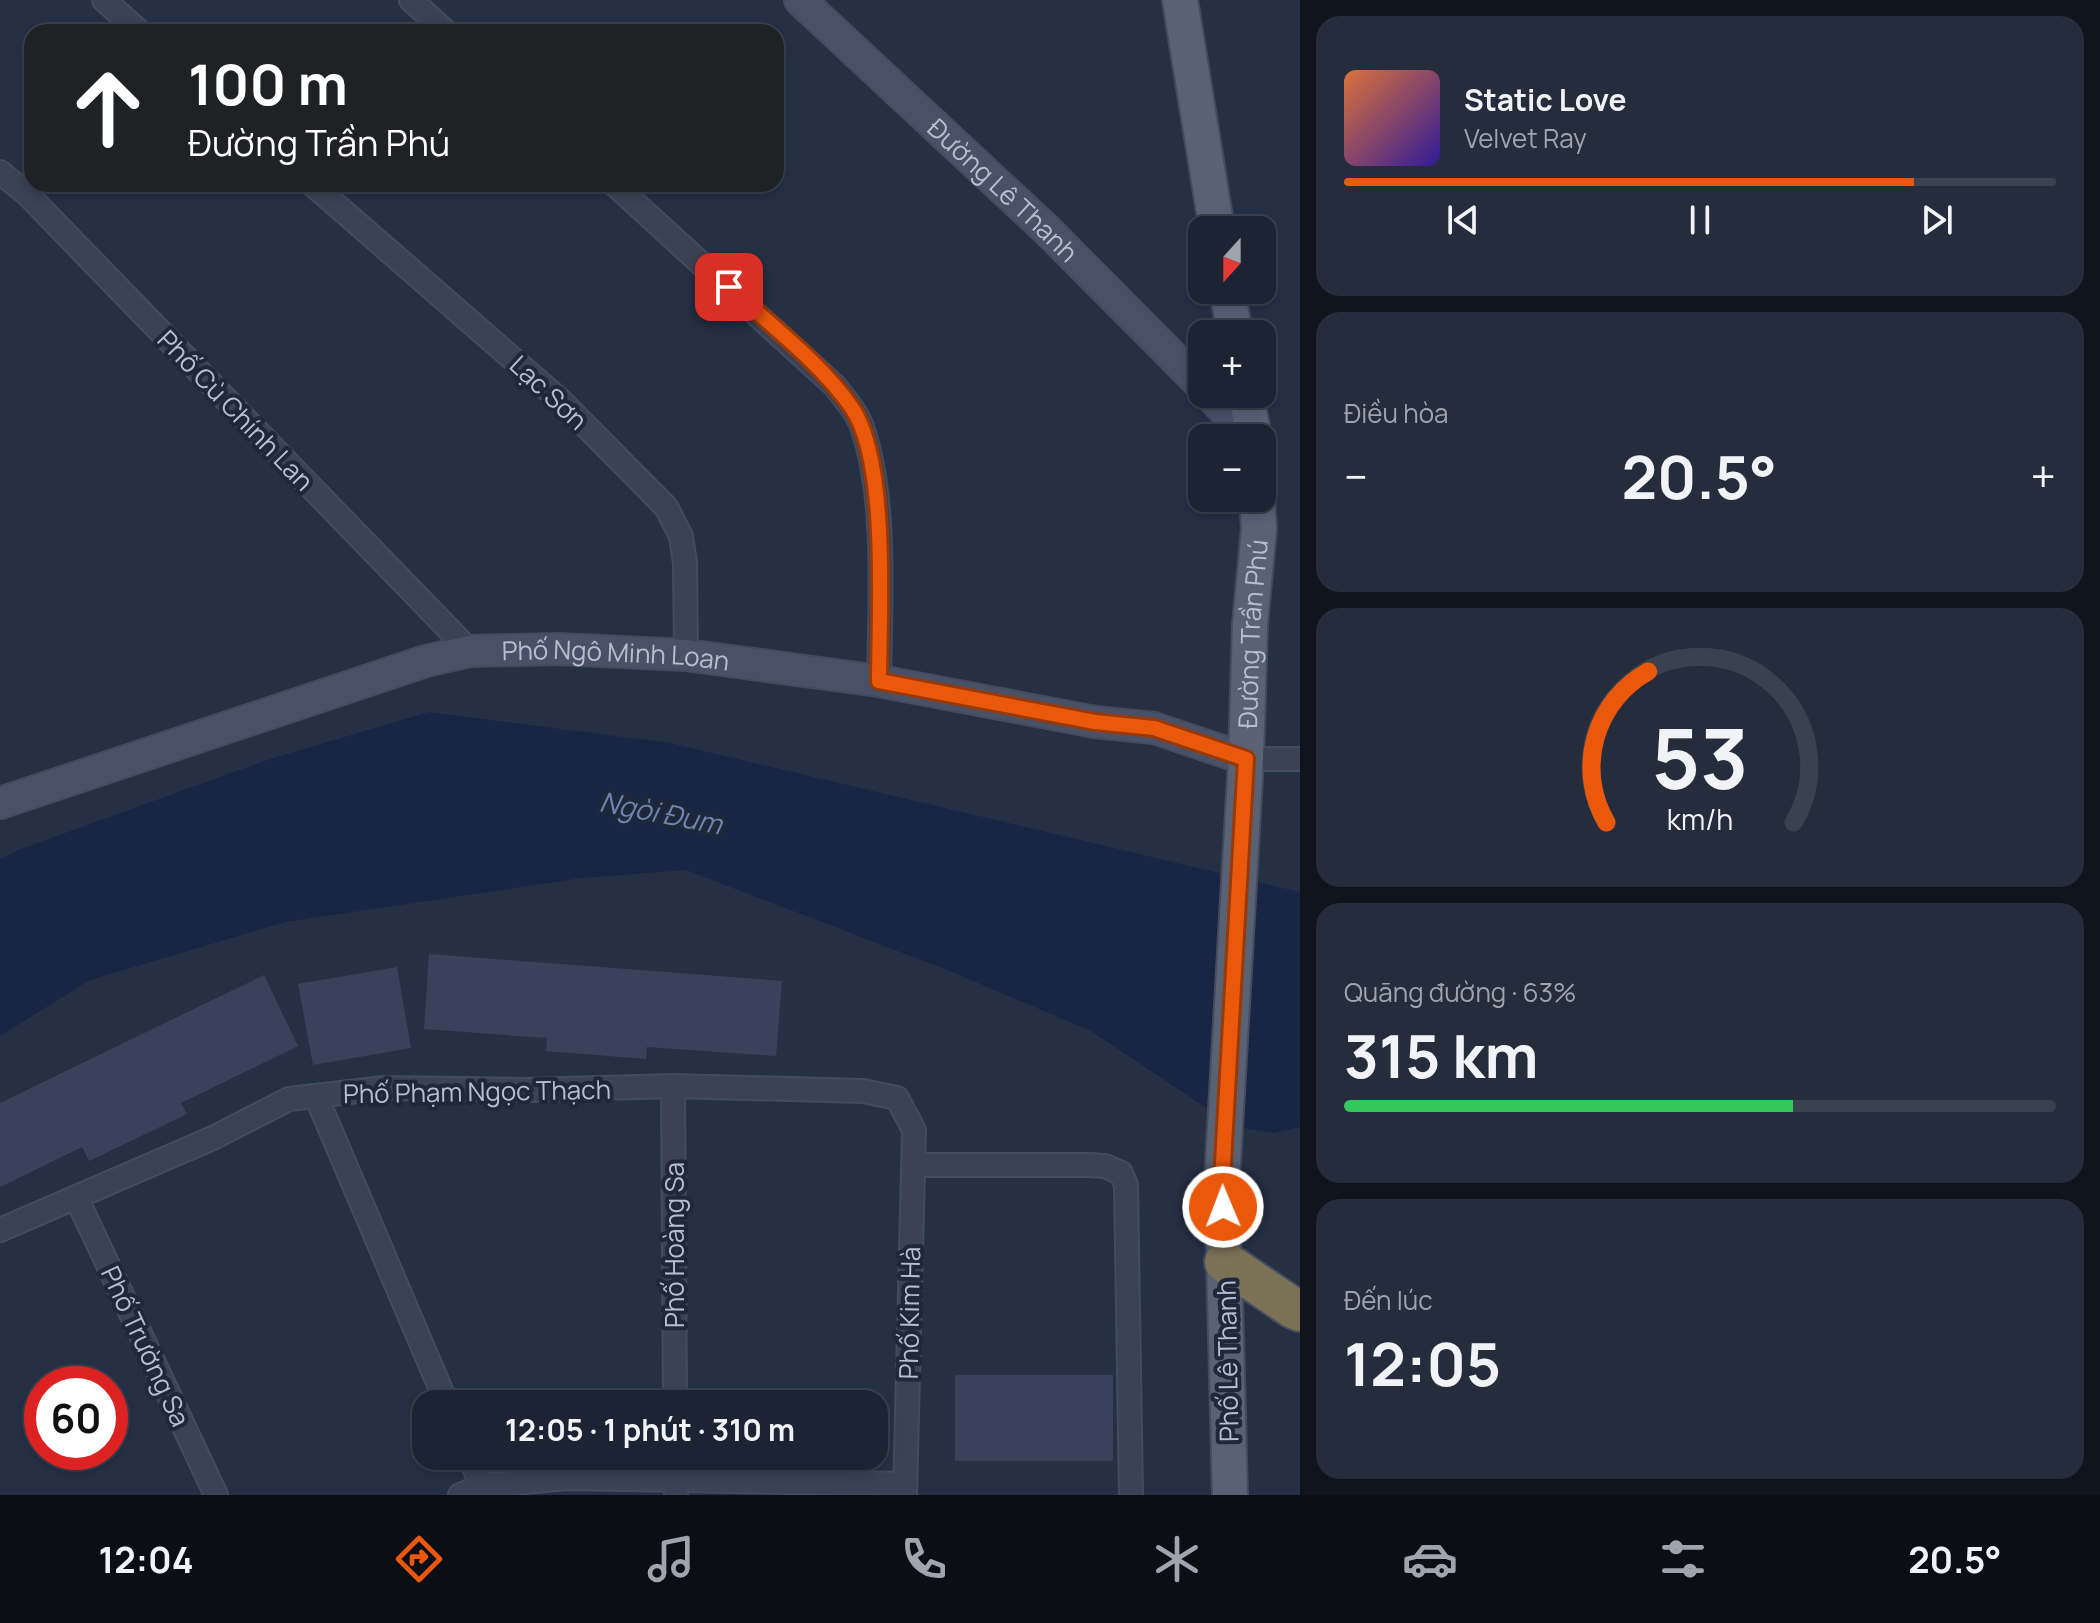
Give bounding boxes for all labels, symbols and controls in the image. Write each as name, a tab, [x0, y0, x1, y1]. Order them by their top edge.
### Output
text: 100 m	[188, 45, 348, 122]
icon: ahead	[56, 56, 160, 160]
text: Static Love	[1464, 79, 1627, 120]
street label: Đường Lê Thanh	[920, 110, 1086, 270]
text: Đường Trần Phú	[188, 118, 450, 167]
text: Velvet Ray	[1464, 120, 1587, 156]
icon: previous	[1441, 198, 1485, 242]
icon: pause	[1678, 198, 1722, 242]
icon: next	[1915, 198, 1959, 242]
north arrow	[1188, 216, 1276, 304]
map controls	[1188, 216, 1276, 512]
pin	[695, 253, 763, 321]
icon: arrive	[707, 265, 751, 309]
button: +	[1188, 320, 1276, 408]
street label: Phố Cù Chính Lan	[150, 322, 322, 498]
street label: Lạc Sơn	[502, 347, 596, 437]
text: Điều hòa	[1344, 395, 1448, 431]
button: −	[1188, 424, 1276, 512]
text: 20.5°	[1621, 435, 1777, 517]
text: −	[1344, 446, 1368, 506]
text: +	[2031, 446, 2056, 506]
street label: Đường Trần Phú	[1229, 538, 1276, 729]
street label: Phố Ngô Minh Loan	[501, 631, 732, 679]
text: 53	[1651, 700, 1749, 814]
water label: Ngòi Đum	[597, 782, 727, 843]
text: km/h	[1667, 801, 1733, 840]
text: Quãng đường · 63%	[1344, 974, 1577, 1010]
text: 315 km	[1344, 1014, 1539, 1096]
street label: Phố Phạm Ngọc Thạch	[343, 1071, 611, 1111]
street label: Phố Hoàng Sa	[656, 1162, 692, 1328]
position arrow	[1181, 1165, 1265, 1249]
street label: Phố Kim Hà	[890, 1246, 928, 1380]
street label: Phố Trường Sa	[93, 1260, 199, 1432]
street label: Phố Lê Thanh	[1208, 1280, 1246, 1442]
text: Đến lúc	[1344, 1282, 1433, 1318]
text: 12:05	[1344, 1322, 1501, 1404]
speed limit sign: 60	[24, 1366, 128, 1470]
text: 12:05 · 1 phút · 310 m	[505, 1409, 795, 1450]
icon: directions	[391, 1531, 447, 1587]
icon: music	[643, 1531, 699, 1587]
icon: phone	[896, 1531, 952, 1587]
icon: climate	[1149, 1531, 1205, 1587]
icon: car	[1402, 1531, 1458, 1587]
icon: filters	[1655, 1531, 1711, 1587]
text: 12:04	[98, 1535, 194, 1584]
text: 20.5°	[1908, 1535, 2002, 1584]

